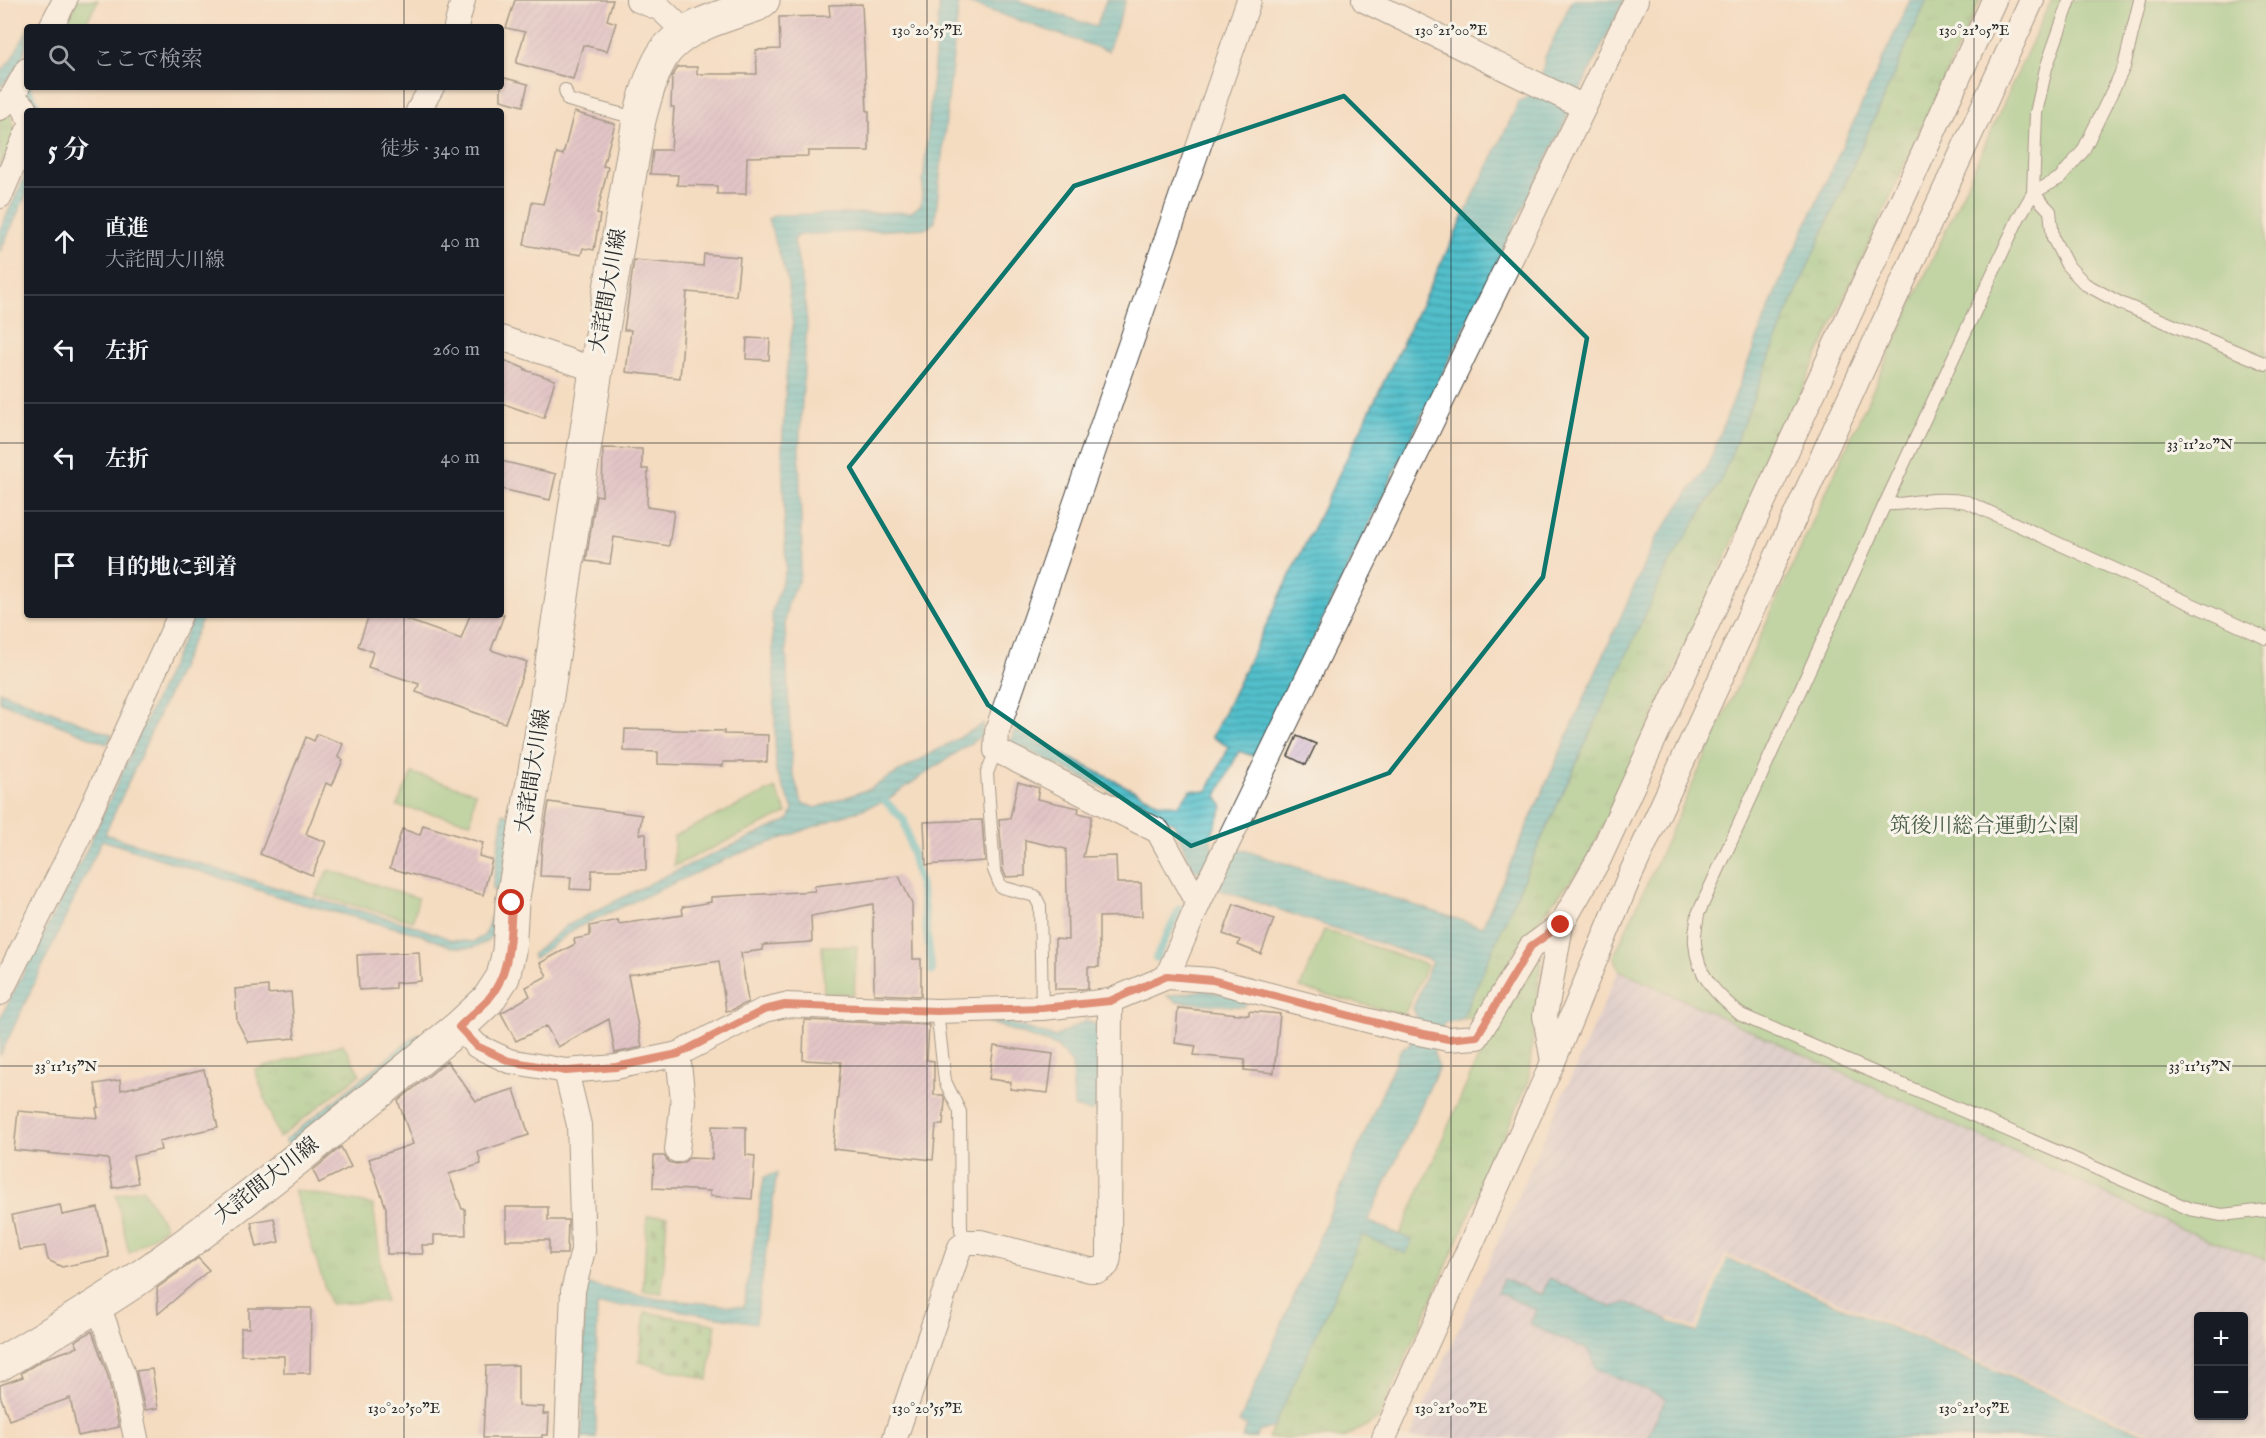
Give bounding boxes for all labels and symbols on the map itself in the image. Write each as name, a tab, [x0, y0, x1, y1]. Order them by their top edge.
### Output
text: 130°20'55"E	[892, 21, 962, 40]
text: 130°21'00"E	[1415, 21, 1487, 40]
text: 130°21'05"E	[1939, 21, 2009, 40]
street label: 大詫間大川線	[585, 227, 633, 355]
text: 33°11'20"N	[2167, 435, 2233, 454]
street label: 大詫間大川線	[511, 707, 557, 835]
park label: 筑後川総合運動公園	[1890, 813, 2079, 840]
route start	[498, 889, 524, 915]
route end	[1547, 911, 1573, 937]
text: 33°11'15"N	[35, 1057, 97, 1076]
text: 33°11'15"N	[2169, 1057, 2231, 1076]
street label: 大詫間大川線	[209, 1132, 325, 1230]
text: 130°20'50"E	[368, 1399, 440, 1418]
text: 130°20'55"E	[892, 1399, 962, 1418]
text: 130°21'00"E	[1415, 1399, 1487, 1418]
text: 130°21'05"E	[1939, 1399, 2009, 1418]

